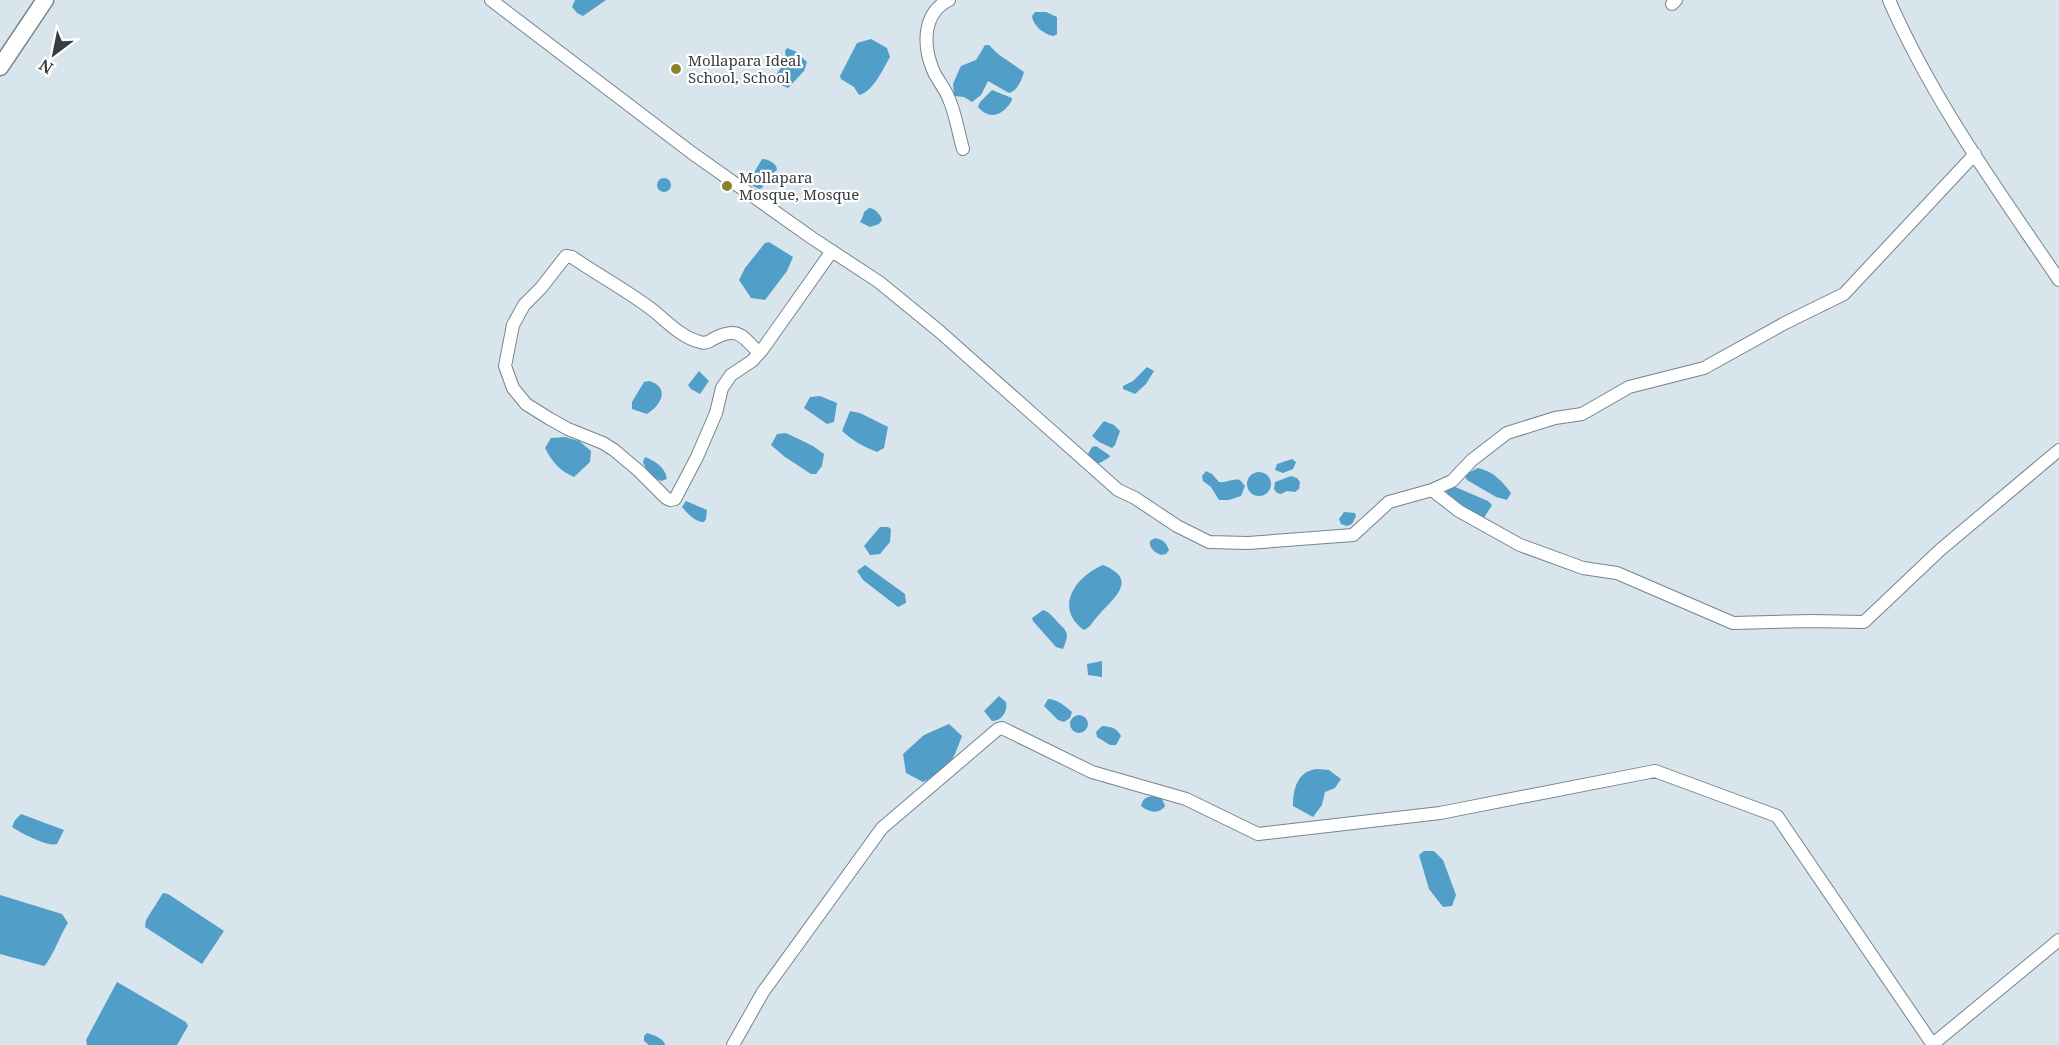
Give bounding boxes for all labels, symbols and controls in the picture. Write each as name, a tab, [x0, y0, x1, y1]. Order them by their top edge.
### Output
north arrow	[24, 24, 84, 84]
place label: Mollapara Ideal School, School	[688, 50, 801, 87]
text: N	[35, 54, 57, 79]
marker: Mollapara Ideal School, School	[669, 62, 683, 76]
place label: Mollapara Mosque, Mosque	[739, 167, 859, 204]
marker: Mollapara Mosque, Mosque	[720, 179, 734, 193]

